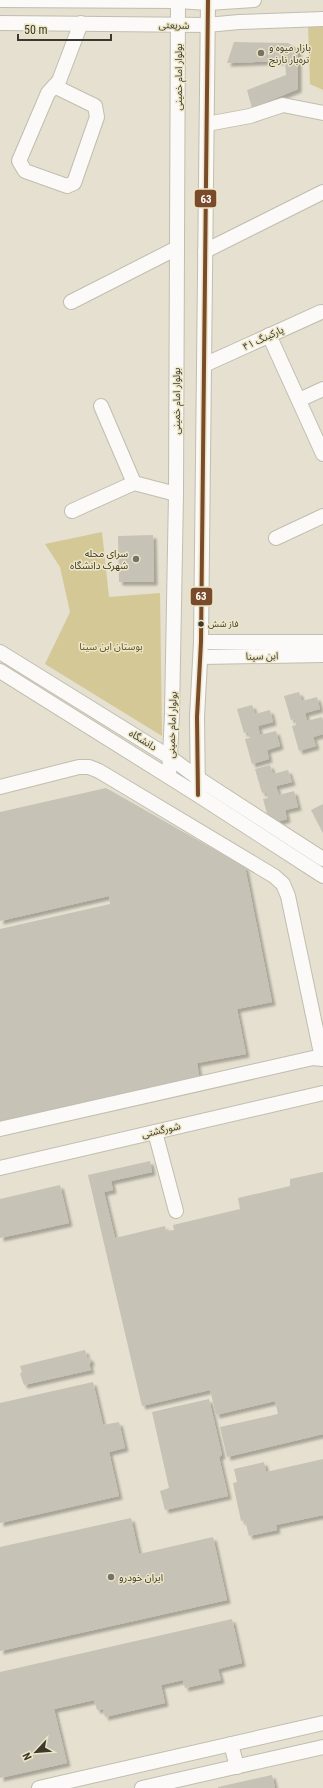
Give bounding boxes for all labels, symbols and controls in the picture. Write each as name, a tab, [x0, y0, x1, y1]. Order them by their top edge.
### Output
scale bar	[18, 16, 111, 42]
street label: شریعتی	[158, 19, 190, 32]
text: 50 m	[24, 23, 48, 37]
place label: بازار میوه و تره‌بار نارنج	[269, 42, 311, 67]
street label: بولوار امام خمینی	[173, 43, 187, 110]
marker: بازار میوه و تره‌بار نارنج	[256, 48, 266, 58]
line badge: 63	[194, 189, 217, 208]
text: 63	[200, 193, 212, 206]
street label: پارکینگ ۴۱	[241, 324, 286, 353]
street label: بولوار امام خمینی	[171, 367, 185, 434]
place label: سرای محله شهرک دانشگاه	[70, 548, 128, 572]
marker: سرای محله شهرک دانشگاه	[131, 554, 141, 564]
line badge: 63	[190, 587, 213, 606]
text: 63	[195, 590, 207, 603]
marker: فاز شش	[196, 619, 206, 629]
place label: فاز شش	[208, 619, 239, 630]
park label: بوستان ابن سینا	[79, 641, 143, 653]
street label: ابن سینا	[246, 650, 278, 662]
street label: بولوار امام خمینی	[165, 691, 182, 759]
street label: دانشگاه	[127, 727, 159, 753]
street label: شورگشتی	[140, 1120, 182, 1141]
marker: ایران خودرو	[106, 1572, 116, 1582]
place label: ایران خودرو	[119, 1572, 163, 1584]
north arrow	[16, 1732, 56, 1772]
text: N	[20, 1750, 35, 1762]

